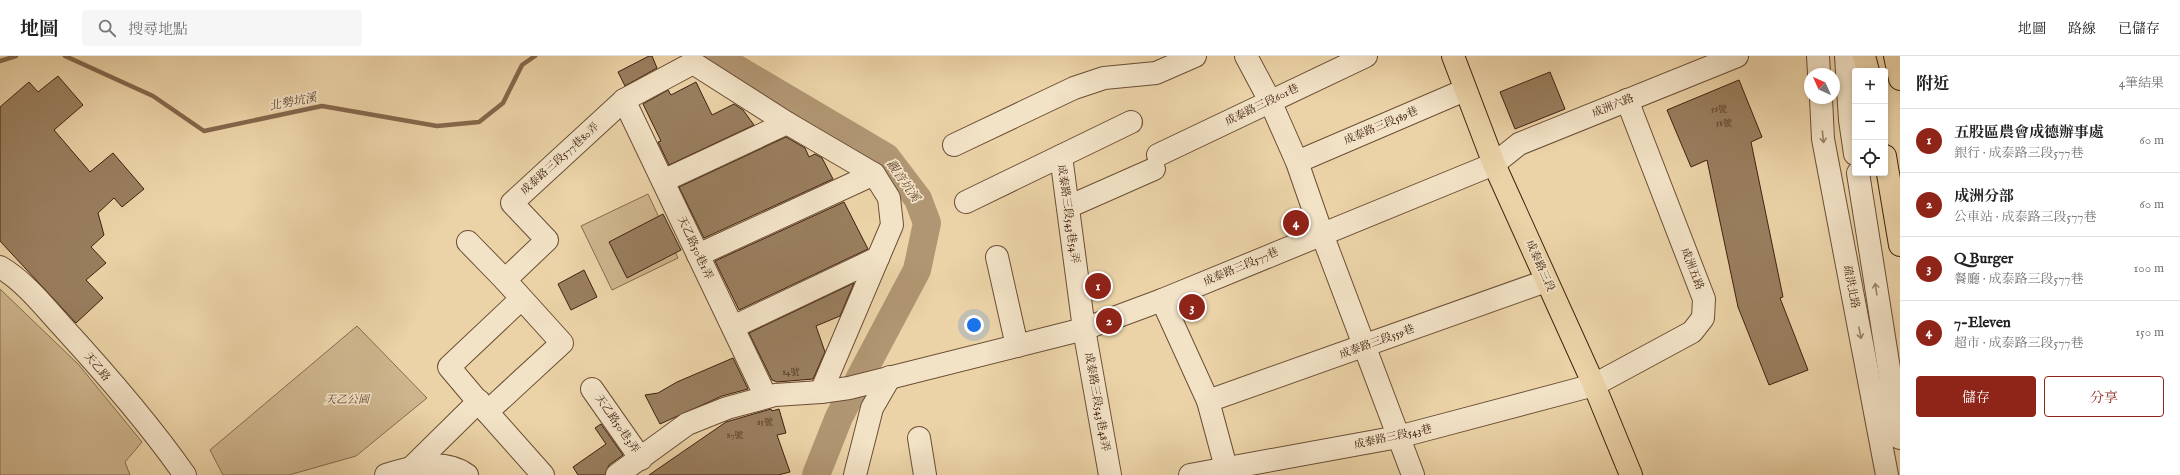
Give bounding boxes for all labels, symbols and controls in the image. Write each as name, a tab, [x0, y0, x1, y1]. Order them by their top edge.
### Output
search box	[82, 10, 362, 46]
icon: search	[96, 17, 118, 39]
text: 地圖	[20, 18, 58, 42]
text: 搜尋地點	[128, 20, 188, 39]
text: 地圖	[2018, 20, 2046, 38]
text: 路線	[2068, 20, 2096, 38]
text: 已儲存	[2118, 20, 2160, 38]
north arrow	[1804, 68, 1840, 104]
map controls	[1852, 68, 1888, 176]
button: +	[1852, 68, 1888, 104]
text: 附近	[1916, 74, 1950, 95]
text: 4筆結果	[2119, 75, 2164, 92]
street label: 成泰路三段601巷	[1223, 81, 1301, 129]
water label: 北勢坑溪	[268, 90, 320, 114]
street label: 成洲六路	[1590, 91, 1636, 121]
street label: 成泰路三段589巷	[1342, 104, 1420, 148]
house number: 56號	[1711, 104, 1727, 115]
button: −	[1852, 104, 1888, 140]
house number: 58號	[1716, 118, 1732, 129]
street label: 成泰路三段577巷80弄	[518, 120, 602, 198]
text: 五股區農會成德辦事處	[1954, 123, 2104, 142]
one-way arrow	[1819, 130, 1827, 143]
text: 1	[1927, 132, 1931, 149]
text: 60 m	[2139, 132, 2164, 149]
button: locate	[1852, 140, 1888, 176]
text: 銀行 · 成泰路三段577巷	[1954, 145, 2083, 162]
water label: 觀音坑溪	[883, 157, 924, 207]
street label: 成泰路三段543巷54弄	[1054, 164, 1082, 264]
text: 成洲分部	[1954, 187, 2014, 206]
text: 2	[1926, 196, 1932, 213]
text: 60 m	[2139, 196, 2164, 213]
pin: 4	[1283, 208, 1309, 238]
text: 公車站 · 成泰路三段577巷	[1954, 209, 2096, 226]
street label: 天乙路50巷1弄	[674, 214, 716, 282]
street label: 成泰路三段	[1522, 238, 1558, 294]
street label: 成泰路三段577巷	[1201, 245, 1281, 289]
street label: 成洲五路	[1678, 246, 1706, 292]
text: Q Burger	[1954, 249, 2013, 268]
text: 3	[1927, 260, 1931, 277]
text: 100 m	[2134, 260, 2164, 277]
street label: 疏洪北路	[1840, 264, 1862, 310]
pin: 1	[1085, 271, 1111, 301]
text: 餐廳 · 成泰路三段577巷	[1954, 271, 2083, 288]
one-way arrow	[1872, 283, 1880, 296]
pin: 3	[1179, 292, 1205, 322]
pin: 2	[1096, 306, 1122, 336]
text: 7-Eleven	[1954, 313, 2011, 332]
your location	[964, 315, 984, 335]
street label: 成泰路三段559巷	[1338, 322, 1416, 362]
text: 4	[1926, 324, 1932, 341]
text: 150 m	[2135, 324, 2164, 341]
one-way arrow	[1856, 327, 1864, 340]
text: 超市 · 成泰路三段577巷	[1954, 335, 2083, 352]
street label: 天乙路	[81, 350, 113, 384]
street label: 成泰路三段543巷48弄	[1081, 351, 1113, 453]
house number: 84號	[783, 367, 799, 378]
button: 儲存	[1916, 376, 2036, 417]
button: 分享	[2044, 376, 2164, 417]
street label: 天乙路50巷3弄	[592, 392, 642, 456]
park label: 天乙公園	[325, 393, 371, 407]
house number: 85號	[757, 417, 773, 428]
street label: 成泰路三段543巷	[1353, 422, 1433, 452]
house number: 87號	[727, 430, 743, 441]

